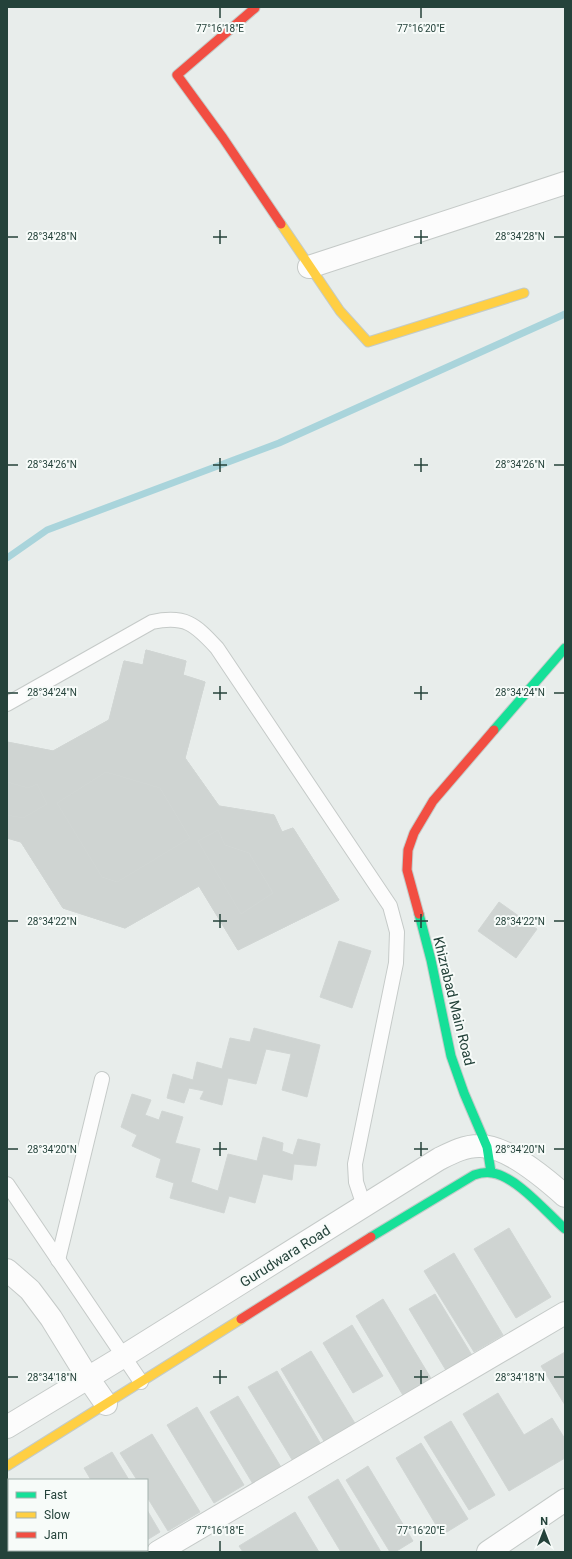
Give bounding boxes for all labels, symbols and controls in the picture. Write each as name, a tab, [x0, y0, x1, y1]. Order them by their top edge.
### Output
text: 77°16'18"E	[196, 23, 244, 34]
text: 77°16'20"E	[397, 23, 445, 34]
text: 28°34'28"N	[27, 231, 77, 242]
text: 28°34'28"N	[495, 231, 545, 242]
text: 28°34'26"N	[27, 459, 77, 470]
text: 28°34'26"N	[495, 459, 545, 470]
text: 28°34'24"N	[27, 687, 77, 698]
text: 28°34'24"N	[495, 687, 545, 698]
text: 28°34'22"N	[27, 916, 77, 927]
text: 28°34'22"N	[495, 916, 545, 927]
street label: Khizrabad Main Road	[430, 935, 478, 1067]
text: 28°34'20"N	[27, 1144, 77, 1155]
text: 28°34'20"N	[495, 1144, 545, 1155]
street label: Gurudwara Road	[237, 1222, 333, 1290]
text: 28°34'18"N	[27, 1372, 77, 1383]
text: 28°34'18"N	[495, 1372, 545, 1383]
legend	[8, 1479, 148, 1551]
text: Fast	[44, 1488, 67, 1502]
text: Slow	[44, 1508, 70, 1522]
north arrow	[524, 1511, 564, 1551]
text: N	[540, 1515, 548, 1528]
text: 77°16'18"E	[196, 1525, 244, 1536]
text: 77°16'20"E	[397, 1525, 445, 1536]
text: Jam	[44, 1528, 68, 1542]

